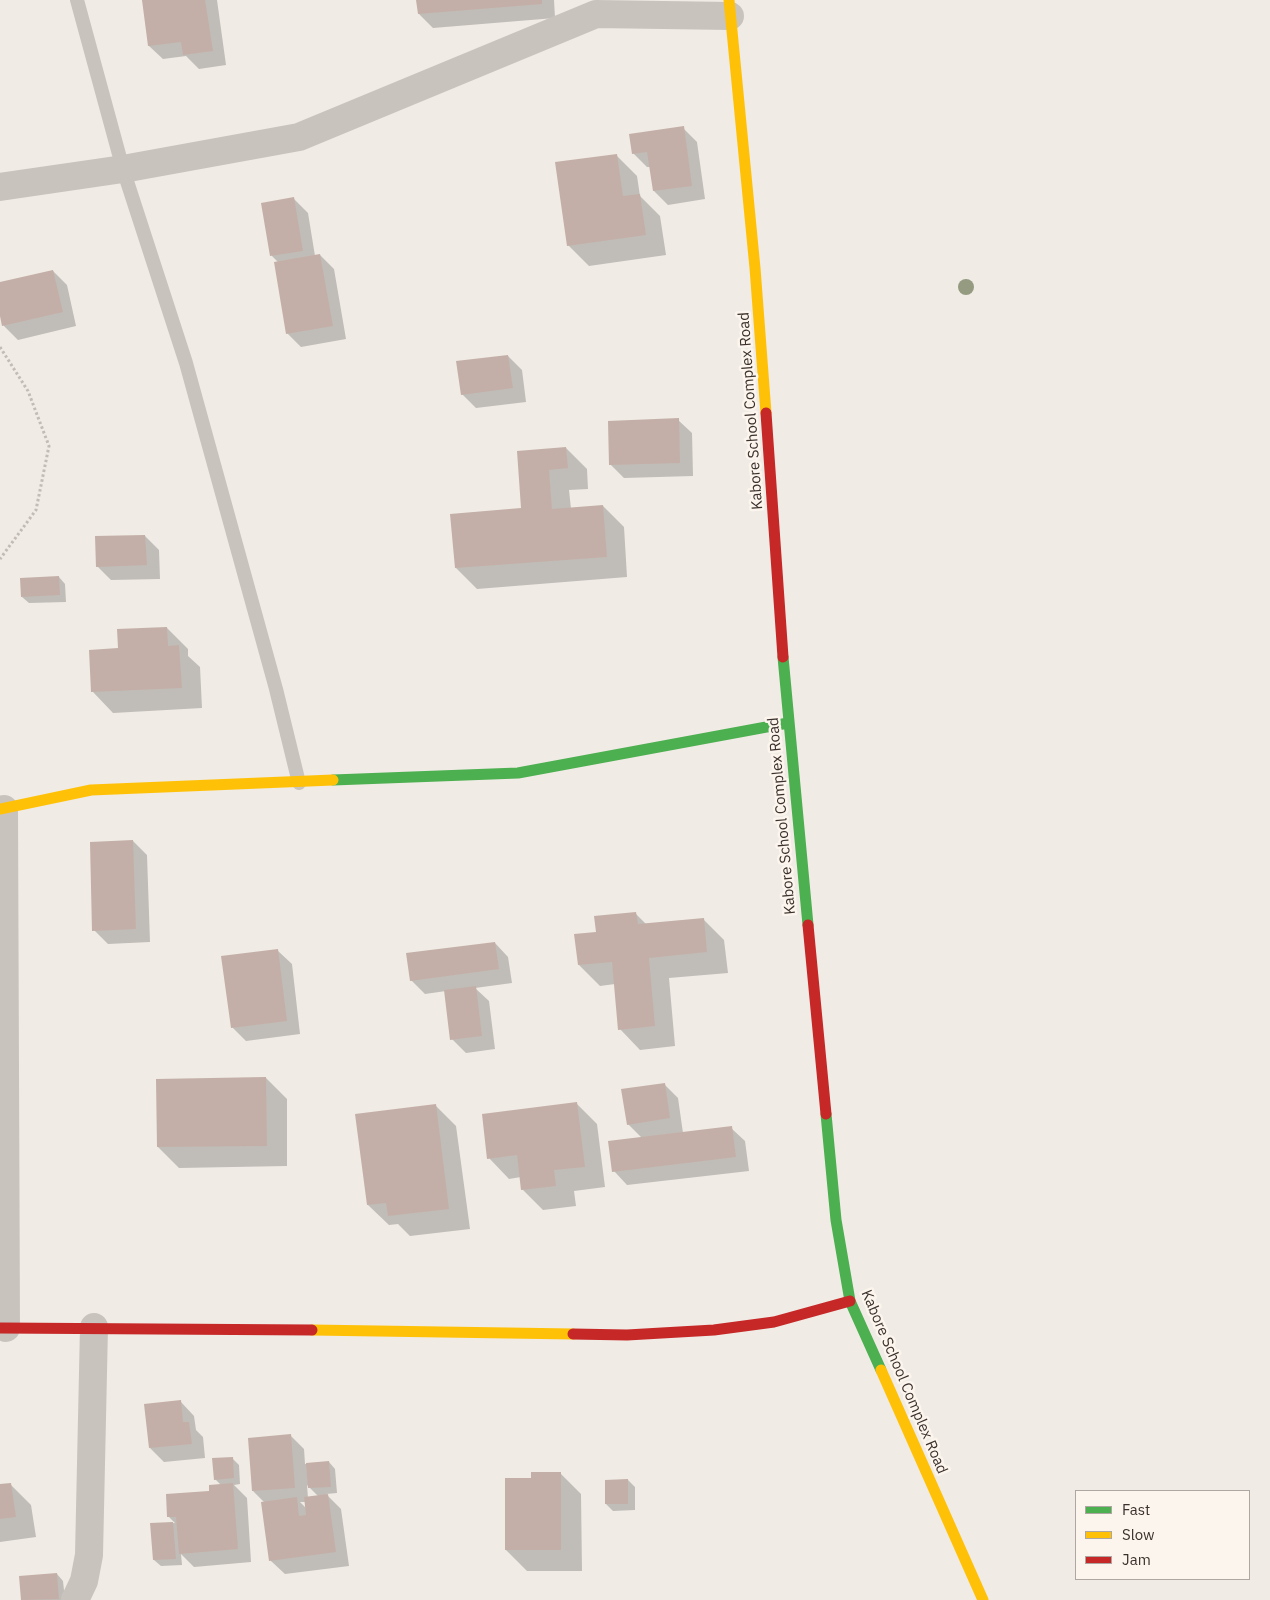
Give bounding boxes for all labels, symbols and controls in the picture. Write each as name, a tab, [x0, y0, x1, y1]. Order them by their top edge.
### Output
street label: Kabore School Complex Road	[735, 312, 767, 510]
street label: Kabore School Complex Road	[764, 717, 800, 915]
street label: Kabore School Complex Road	[857, 1287, 951, 1477]
legend	[1075, 1490, 1250, 1580]
text: Fast	[1122, 1500, 1150, 1519]
text: Slow	[1122, 1525, 1155, 1544]
text: Jam	[1122, 1550, 1151, 1569]

